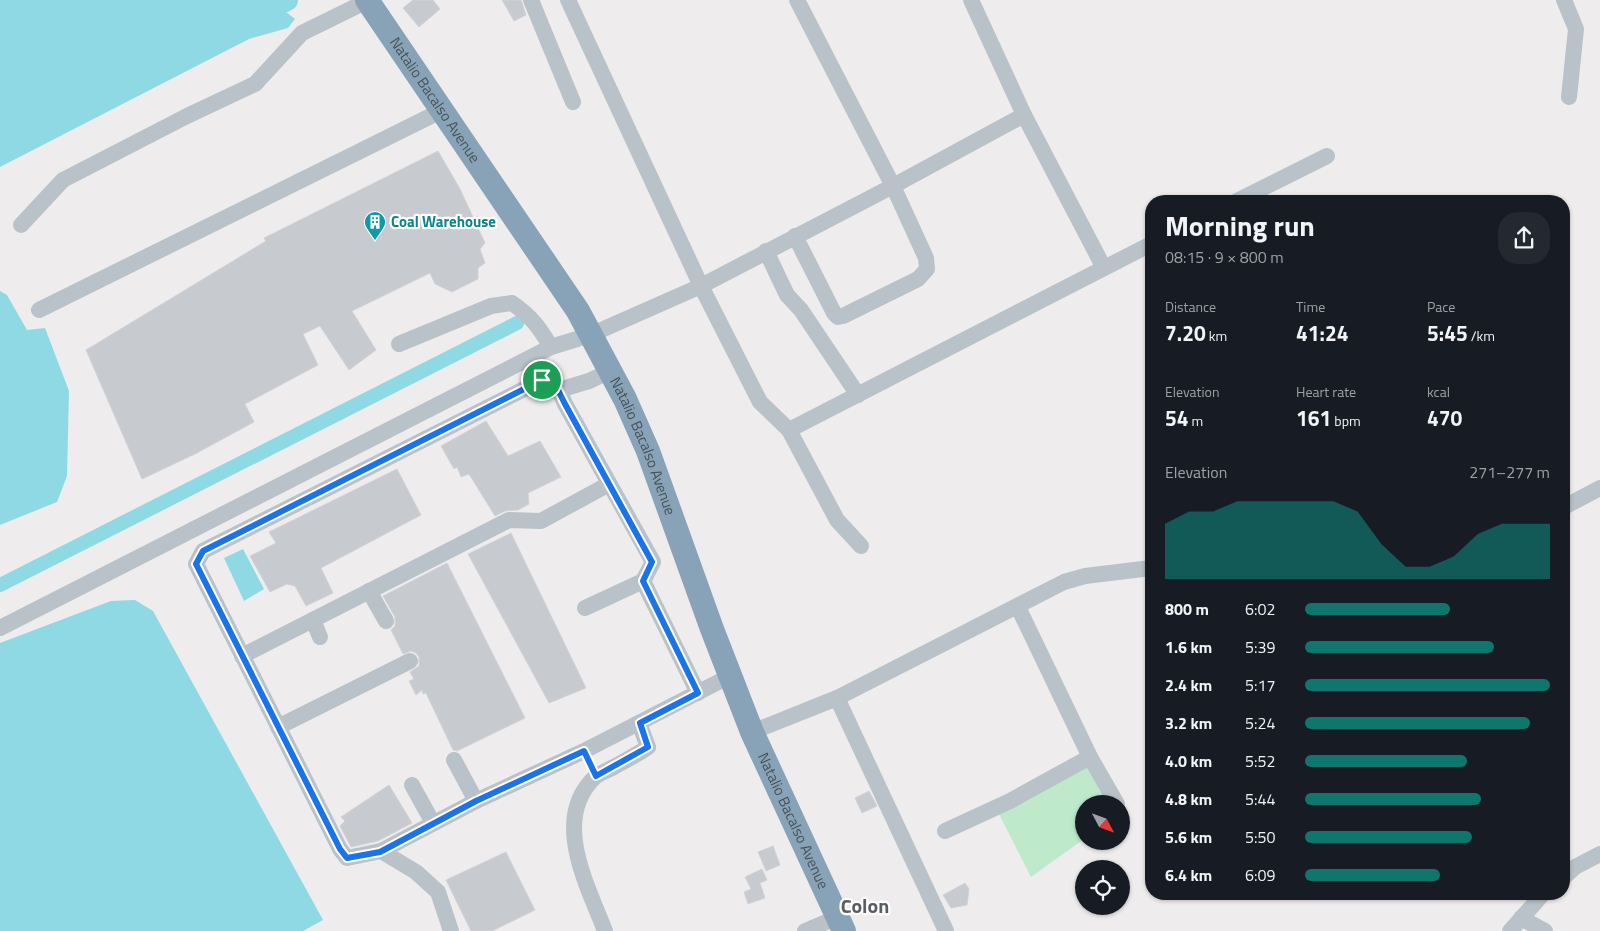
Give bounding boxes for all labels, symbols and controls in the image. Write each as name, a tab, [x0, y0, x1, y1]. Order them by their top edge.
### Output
street label: Natalio Bacalso Avenue	[384, 32, 486, 168]
text: Morning run	[1165, 204, 1315, 247]
building icon: Coal Warehouse	[363, 210, 387, 241]
place label: Coal Warehouse	[391, 210, 496, 233]
button: share	[1498, 212, 1550, 264]
text: 08:15 · 9 × 800 m	[1165, 245, 1284, 269]
text: Distance	[1165, 296, 1216, 317]
text: Time	[1296, 296, 1325, 317]
text: Pace	[1427, 296, 1455, 317]
text: 7.20	[1165, 317, 1206, 349]
text: 41:24	[1296, 317, 1348, 349]
text: 5:45	[1427, 317, 1468, 349]
text: km	[1206, 325, 1227, 346]
text: /km	[1468, 325, 1495, 346]
pin	[521, 359, 563, 401]
icon: arrive	[528, 366, 556, 394]
street label: Natalio Bacalso Avenue	[604, 373, 682, 518]
text: Elevation	[1165, 381, 1219, 402]
text: Heart rate	[1296, 381, 1356, 402]
text: kcal	[1427, 381, 1450, 402]
text: 54	[1165, 402, 1189, 434]
text: 161	[1296, 402, 1331, 434]
text: 470	[1427, 402, 1462, 434]
text: m	[1189, 410, 1203, 431]
text: bpm	[1331, 410, 1361, 431]
text: Elevation	[1165, 460, 1227, 484]
text: 271–277 m	[1469, 460, 1550, 484]
text: 800 m	[1165, 597, 1209, 621]
text: 6:02	[1245, 597, 1275, 621]
text: 1.6 km	[1165, 635, 1212, 659]
text: 5:39	[1245, 635, 1275, 659]
text: 2.4 km	[1165, 673, 1212, 697]
text: 5:17	[1245, 673, 1275, 697]
text: 3.2 km	[1165, 711, 1212, 735]
text: 5:24	[1245, 711, 1275, 735]
street label: Natalio Bacalso Avenue	[752, 749, 835, 893]
text: 4.0 km	[1165, 749, 1212, 773]
text: 5:52	[1245, 749, 1275, 773]
text: 4.8 km	[1165, 787, 1212, 811]
text: 5:44	[1245, 787, 1275, 811]
north arrow	[1075, 795, 1130, 850]
map controls	[1075, 795, 1130, 915]
text: 5.6 km	[1165, 825, 1212, 849]
text: 5:50	[1245, 825, 1275, 849]
button: locate	[1075, 860, 1130, 915]
text: 6.4 km	[1165, 863, 1212, 887]
text: 6:09	[1245, 863, 1275, 887]
district label: Colon	[841, 890, 889, 921]

